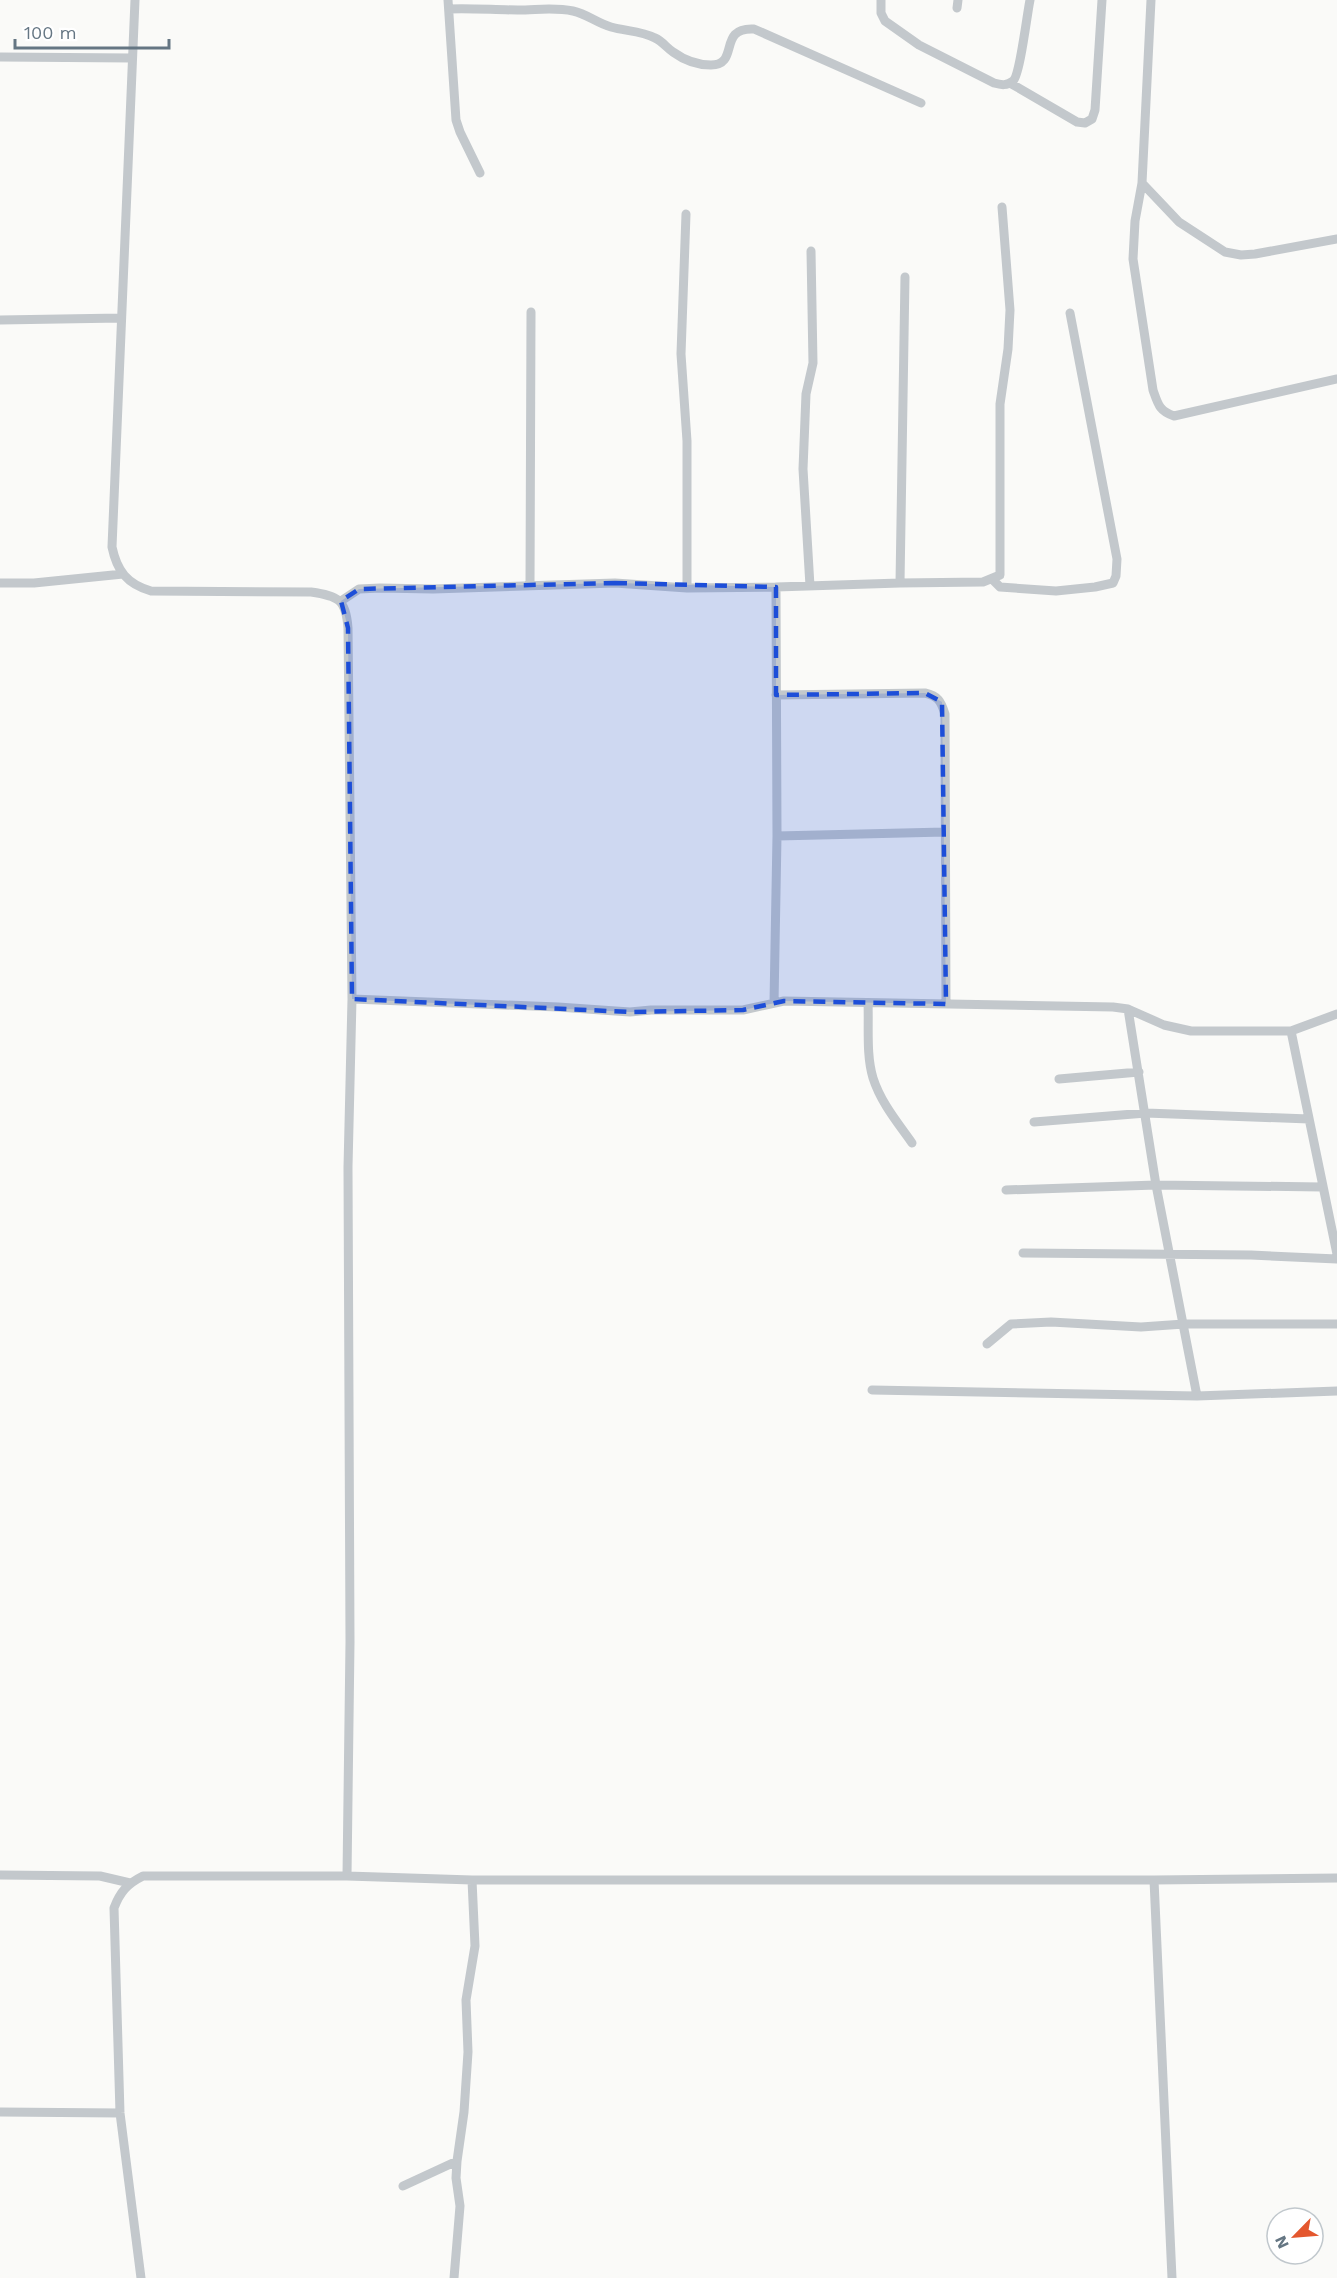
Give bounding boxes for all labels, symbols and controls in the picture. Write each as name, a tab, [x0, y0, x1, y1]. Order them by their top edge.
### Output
scale bar	[15, 12, 170, 50]
text: 100 m	[24, 22, 77, 43]
north arrow	[1265, 2206, 1325, 2266]
text: N	[1271, 2233, 1293, 2252]

